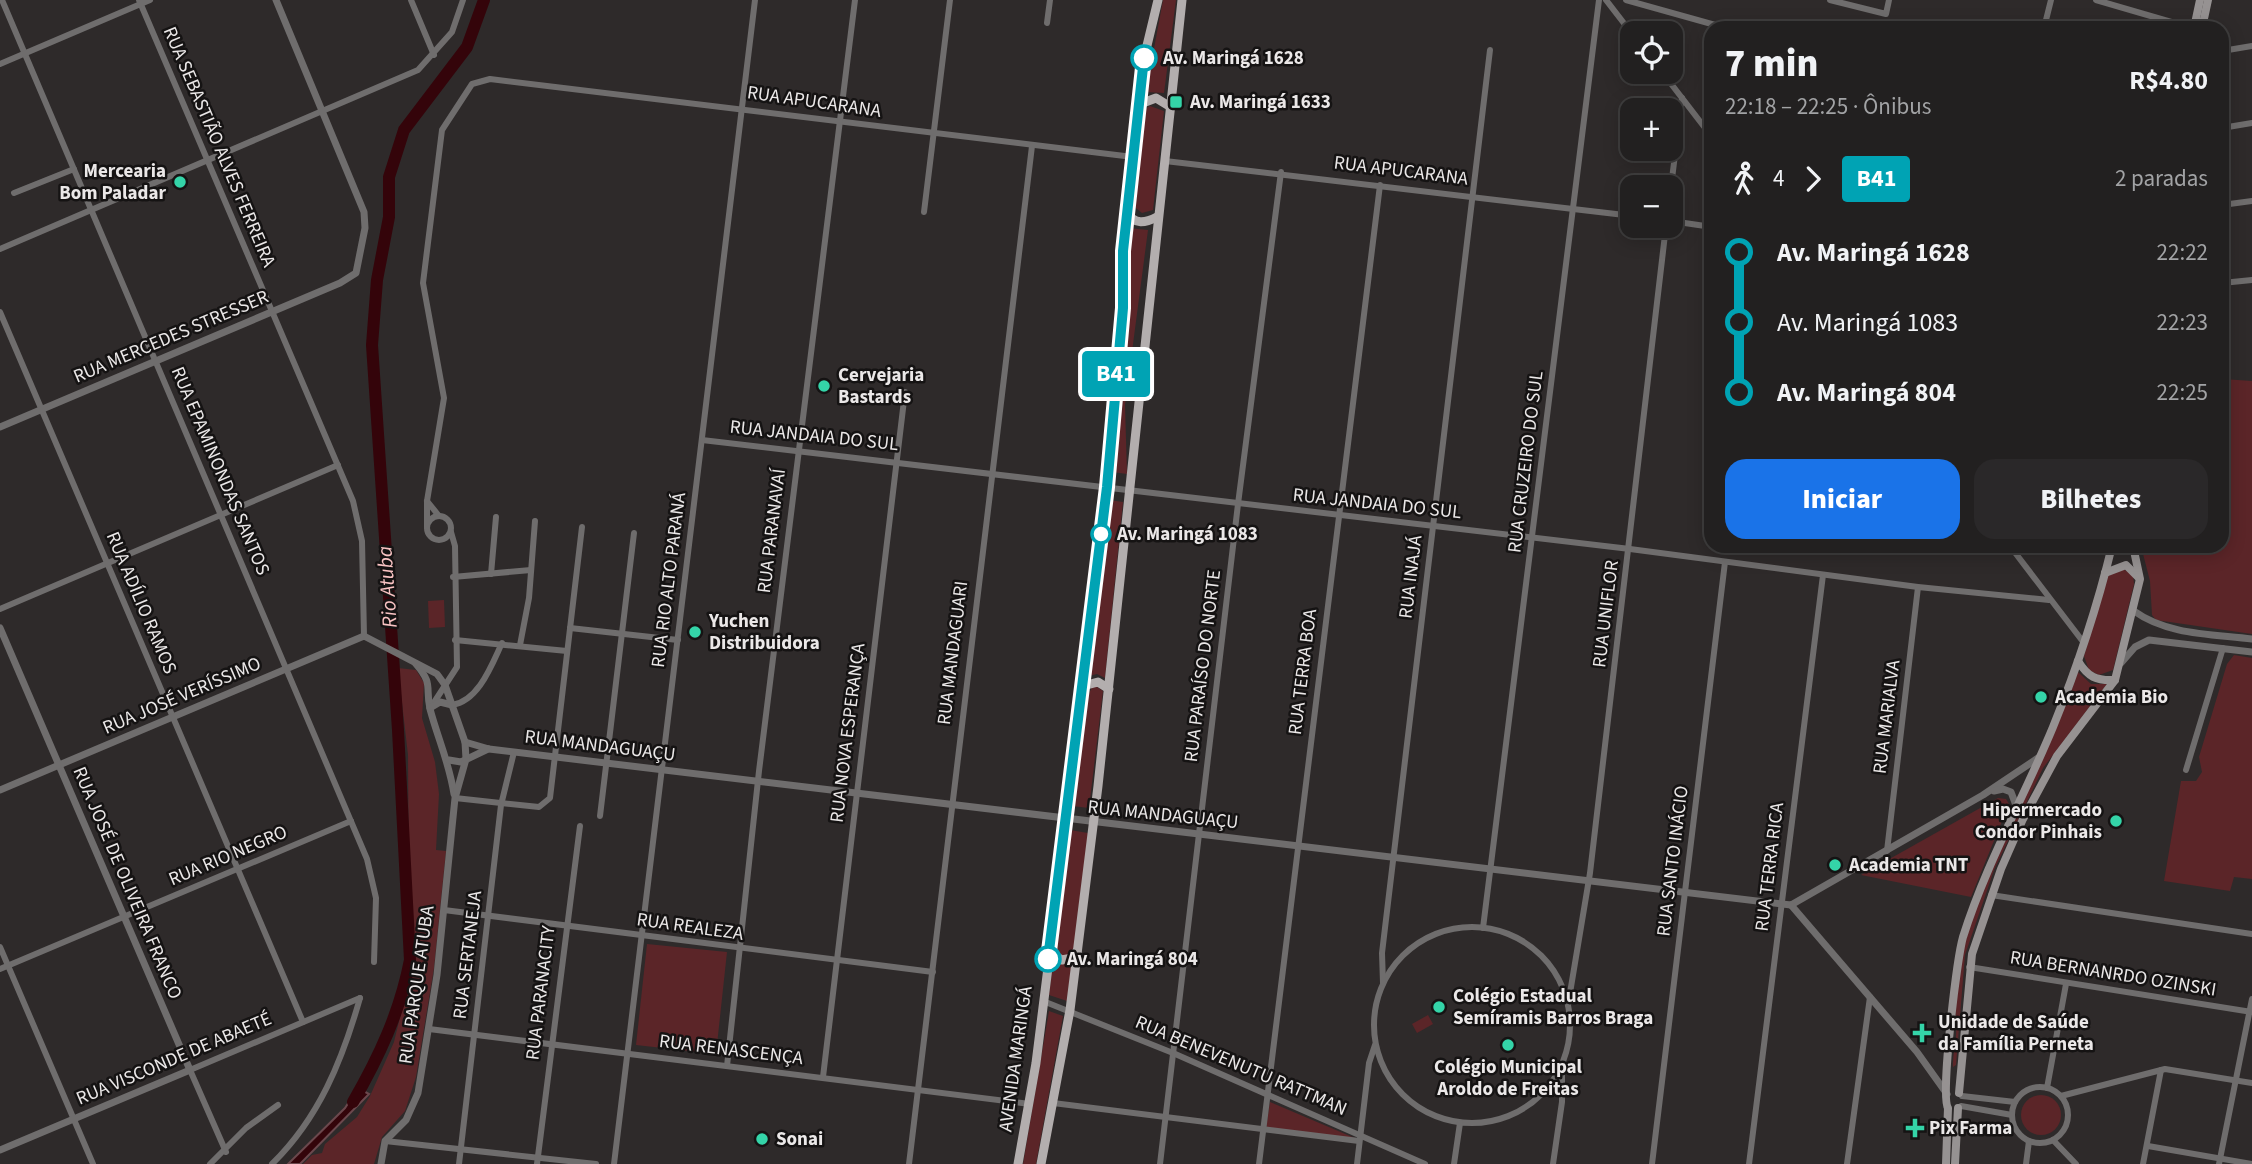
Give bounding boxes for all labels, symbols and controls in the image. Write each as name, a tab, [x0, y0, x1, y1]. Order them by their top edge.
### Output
map controls	[1620, 21, 1683, 238]
button: locate	[1620, 21, 1683, 84]
street label: RUA SEBASTIÃO ALVES FERREIRA	[156, 23, 282, 272]
text: 7 min	[1725, 37, 1818, 91]
marker: Av. Maringá 1628	[1131, 45, 1157, 71]
place label: Av. Maringá 1628	[1162, 45, 1304, 72]
text: R$4.80	[2129, 62, 2208, 99]
street label: RUA APUCARANA	[745, 79, 883, 125]
place label: Av. Maringá 1633	[1189, 89, 1331, 116]
text: 22:18 – 22:25 · Ônibus	[1725, 90, 1931, 123]
marker: Av. Maringá 1633	[1168, 94, 1184, 110]
button: +	[1620, 98, 1683, 161]
street label: RUA APUCARANA	[1332, 149, 1470, 193]
place label: Mercearia Bom Paladar	[59, 158, 166, 207]
icon: walk	[1725, 160, 1763, 198]
icon: forward	[1794, 160, 1832, 198]
text: B41	[1856, 161, 1896, 196]
text: 4	[1773, 162, 1784, 195]
text: 2 paradas	[2115, 162, 2208, 195]
marker: Mercearia Bom Paladar	[172, 174, 188, 190]
button: −	[1620, 175, 1683, 238]
text: Av. Maringá 1628	[1777, 234, 1970, 271]
text: 22:22	[2157, 236, 2208, 269]
street label: RUA MERCEDES STRESSER	[69, 284, 273, 390]
text: Av. Maringá 1083	[1777, 304, 1958, 341]
text: 22:23	[2157, 306, 2208, 339]
line badge: B41	[1076, 351, 1156, 397]
text: B41	[1096, 356, 1136, 391]
place label: Cervejaria Bastards	[838, 362, 924, 411]
street label: RUA EPAMINONDAS SANTOS	[164, 363, 276, 579]
street label: RUA CRUZEIRO DO SUL	[1501, 370, 1551, 554]
text: Av. Maringá 804	[1777, 374, 1956, 411]
text: 22:25	[2157, 376, 2208, 409]
marker: Cervejaria Bastards	[816, 378, 832, 394]
street label: RUA JANDAIA DO SUL	[728, 414, 900, 458]
button: Iniciar	[1725, 459, 1960, 539]
button: Bilhetes	[1974, 459, 2208, 539]
street label: RUA PARANAVAÍ	[751, 466, 793, 595]
street label: RUA JANDAIA DO SUL	[1291, 482, 1463, 526]
street label: RUA RIO ALTO PARANÁ	[645, 490, 693, 669]
place label: Av. Maringá 1083	[1116, 521, 1258, 548]
marker: Av. Maringá 1083	[1091, 524, 1111, 544]
street label: RUA ADÍLIO RAMOS	[99, 528, 183, 678]
street label: RUA INAJÁ	[1392, 533, 1430, 620]
water label: Rio Atuba	[369, 545, 405, 629]
street label: RUA UNIFLOR	[1586, 559, 1626, 669]
street label: RUA PARAÍSO DO NORTE	[1178, 568, 1228, 764]
street label: RUA MANDAGUARI	[931, 580, 975, 726]
street label: RUA TERRA BOA	[1282, 607, 1324, 737]
place label: Yuchen Distribuidora	[708, 608, 820, 657]
marker: Yuchen Distribuidora	[687, 624, 703, 640]
street label: RUA NOVA ESPERANÇA	[824, 641, 872, 824]
street label: RUA JOSÉ VERÍSSIMO	[99, 650, 265, 742]
street label: RUA MARIALVA	[1867, 658, 1907, 776]
place label: Academia Bio	[2054, 684, 2168, 711]
marker: Academia Bio	[2033, 689, 2049, 705]
street label: RUA MANDAGUAÇU	[523, 723, 677, 769]
street label: RUA JOSÉ DE OLIVEIRA FRANCO	[66, 763, 188, 1003]
street label: RUA SANTO INÁCIO	[1650, 784, 1696, 938]
street label: RUA MANDAGUAÇU	[1086, 794, 1240, 836]
place label: Hipermercado Condor Pinhais	[1975, 797, 2102, 846]
street label: RUA TERRA RICA	[1749, 800, 1791, 933]
marker: Hipermercado Condor Pinhais	[2108, 813, 2124, 829]
street label: RUA RIO NEGRO	[164, 819, 292, 893]
place label: Academia TNT	[1848, 852, 1969, 879]
marker: Academia TNT	[1827, 857, 1843, 873]
street label: RUA SERTANEJA	[447, 889, 489, 1021]
street label: RUA PARQUE ATUBA	[393, 903, 442, 1066]
street label: RUA REALEZA	[635, 906, 746, 948]
street label: RUA PARANACITY	[519, 923, 563, 1062]
street label: RUA BERNANRDO OZINSKI	[2008, 944, 2218, 1004]
marker: Av. Maringá 804	[1035, 946, 1061, 972]
place label: Av. Maringá 804	[1066, 946, 1198, 973]
place label: Colégio Estadual Semíramis Barros Braga	[1453, 983, 1653, 1032]
street label: AVENIDA MARINGÁ	[992, 984, 1040, 1134]
marker: Colégio Estadual Semíramis Barros Braga	[1431, 999, 1447, 1015]
street label: RUA VISCONDE DE ABAETÉ	[72, 1006, 276, 1112]
street label: RUA BENEVENUTU RATTMAN	[1131, 1009, 1351, 1123]
place label: Unidade de Saúde da Família Perneta	[1938, 1009, 2094, 1058]
marker: Unidade de Saúde da Família Perneta	[1912, 1023, 1932, 1043]
street label: RUA RENASCENÇA	[658, 1028, 805, 1072]
marker: Colégio Municipal Aroldo de Freitas	[1500, 1037, 1516, 1053]
place label: Colégio Municipal Aroldo de Freitas	[1434, 1054, 1583, 1103]
place label: Pix Farma	[1929, 1115, 2012, 1142]
marker: Pix Farma	[1907, 1120, 1923, 1136]
place label: Sonai	[776, 1126, 823, 1153]
marker: Sonai	[754, 1131, 770, 1147]

